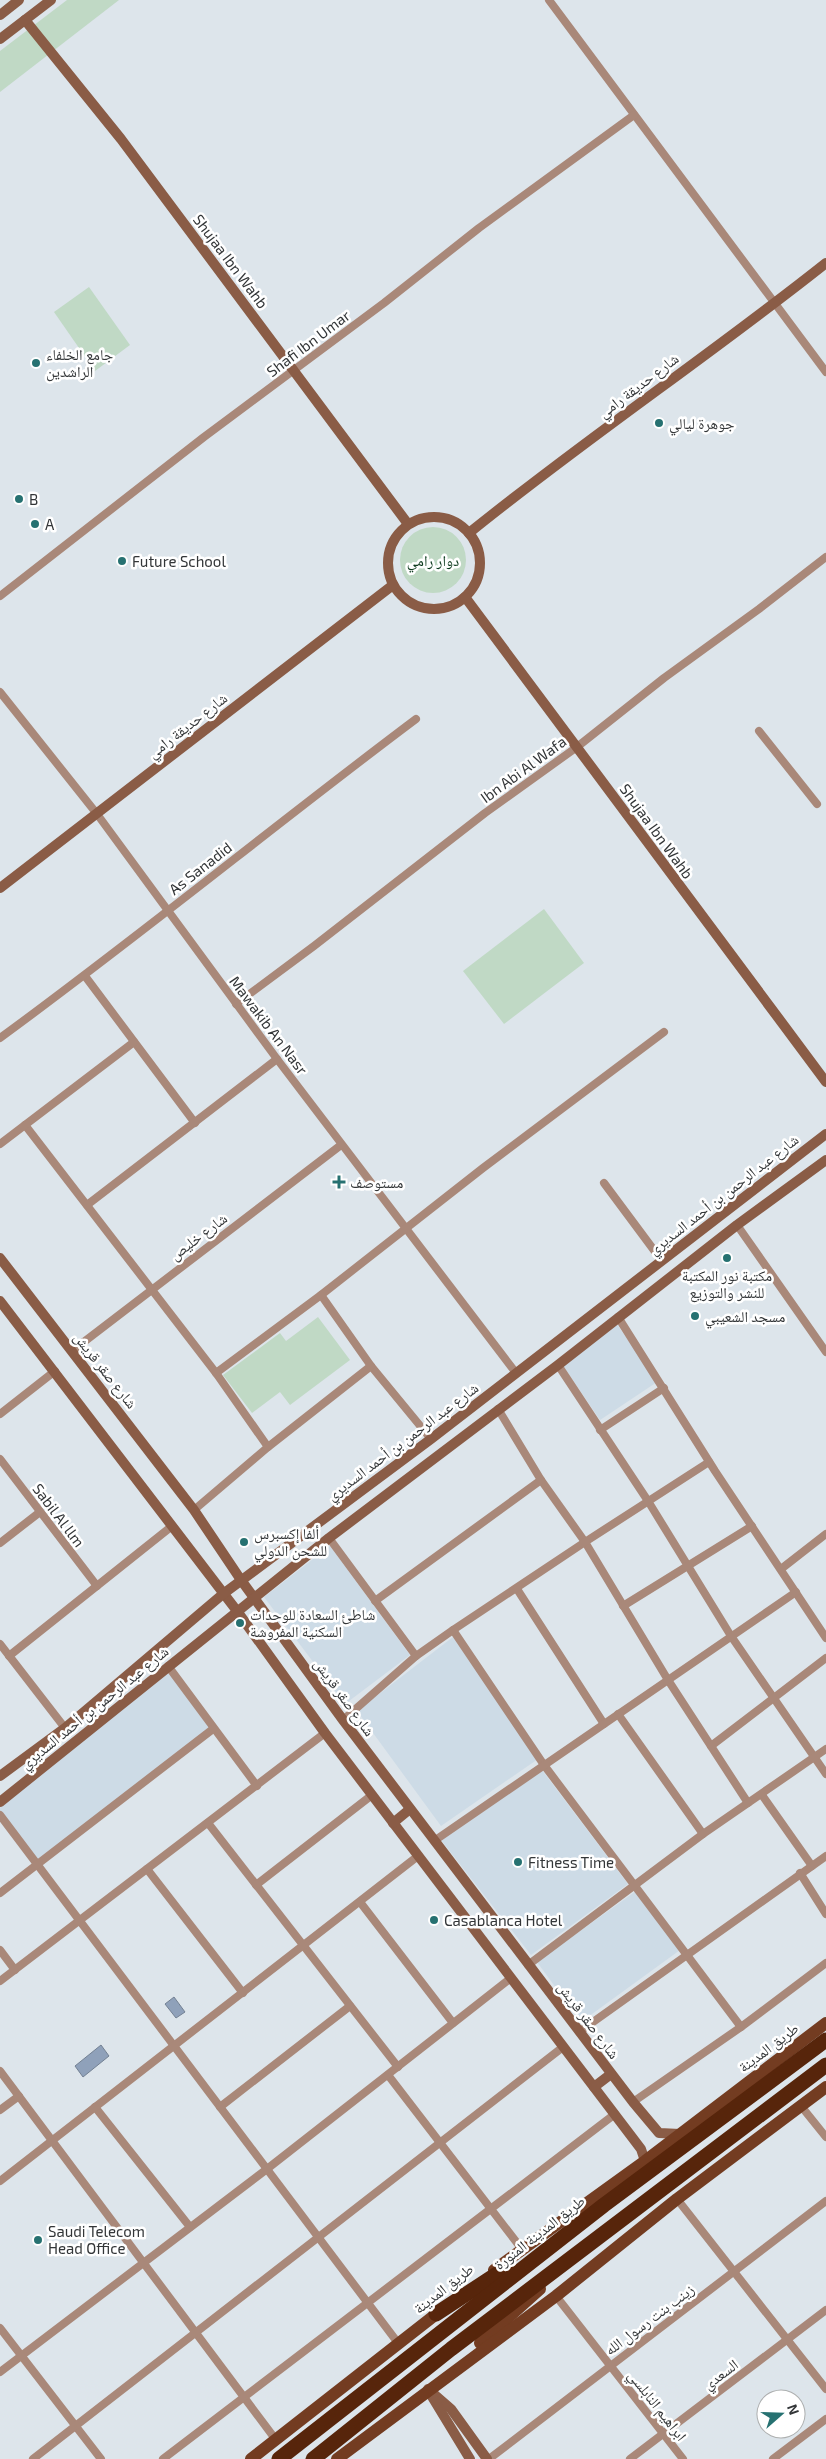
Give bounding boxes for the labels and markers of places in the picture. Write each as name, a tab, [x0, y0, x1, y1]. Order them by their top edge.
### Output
place label: جامع الخلفاء الراشدين	[46, 345, 114, 382]
marker: جامع الخلفاء الراشدين	[30, 357, 42, 369]
place label: جوهرة ليالي	[669, 414, 735, 436]
marker: جوهرة ليالي	[653, 417, 665, 429]
place label: B	[29, 490, 38, 508]
marker: B	[13, 493, 25, 505]
place label: A	[45, 515, 55, 533]
marker: A	[29, 518, 41, 530]
place label: Future School	[132, 552, 226, 570]
marker: Future School	[116, 555, 128, 567]
place label: مستوصف	[350, 1173, 403, 1192]
marker: مستوصف	[332, 1175, 346, 1189]
marker: مكتبة نور المكتبة للنشر والتوزيع	[721, 1252, 733, 1264]
place label: مكتبة نور المكتبة للنشر والتوزيع	[682, 1266, 772, 1303]
place label: مسجد الشعيبي	[705, 1307, 785, 1329]
marker: مسجد الشعيبي	[689, 1310, 701, 1322]
place label: ألفا إكسبرس للشحن الدولي	[254, 1524, 327, 1563]
marker: ألفا إكسبرس للشحن الدولي	[238, 1536, 250, 1548]
place label: شاطئ السعادة للوحدات السكنية المفروشة	[250, 1605, 375, 1641]
marker: شاطئ السعادة للوحدات السكنية المفروشة	[234, 1617, 246, 1629]
place label: Fitness Time	[528, 1853, 614, 1871]
marker: Fitness Time	[512, 1856, 524, 1868]
place label: Casablanca Hotel	[444, 1911, 563, 1929]
marker: Casablanca Hotel	[428, 1914, 440, 1926]
place label: Saudi Telecom Head Office	[48, 2222, 145, 2257]
marker: Saudi Telecom Head Office	[32, 2234, 44, 2246]

